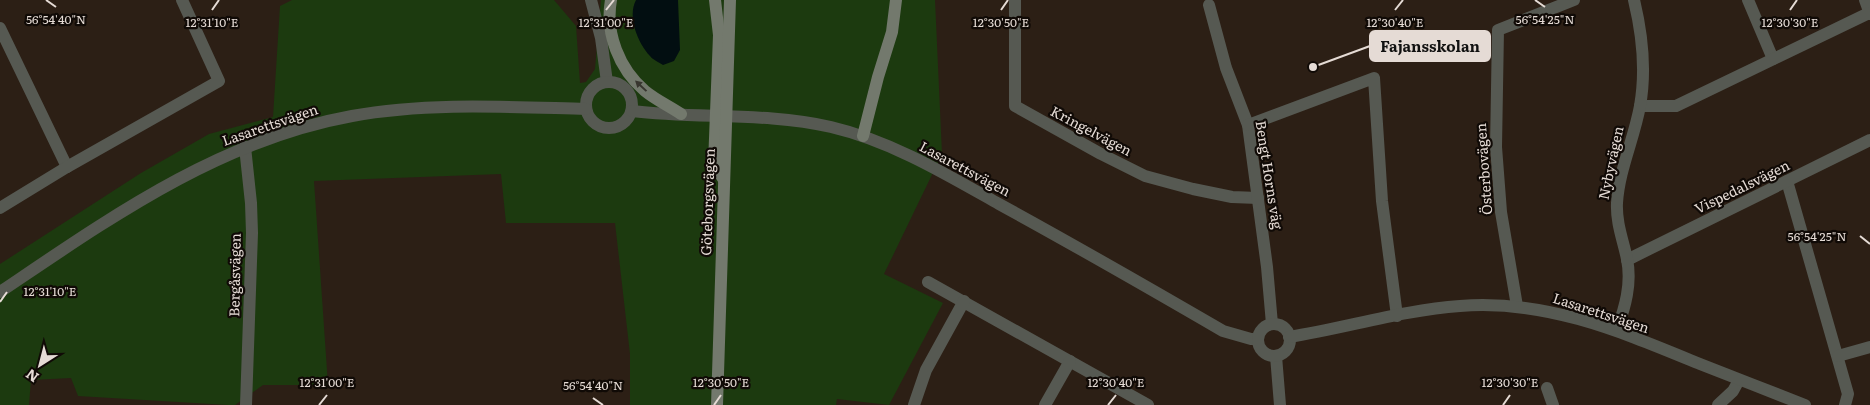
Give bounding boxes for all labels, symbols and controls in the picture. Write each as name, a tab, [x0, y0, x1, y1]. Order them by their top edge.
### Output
text: 56°54'40"N	[26, 10, 86, 28]
text: 56°54'25"N	[1516, 10, 1574, 28]
text: 12°31'10"E	[186, 13, 239, 31]
text: 12°31'00"E	[579, 13, 634, 31]
text: 12°30'50"E	[973, 13, 1030, 31]
text: 12°30'40"E	[1366, 13, 1424, 31]
text: 12°30'30"E	[1762, 13, 1819, 31]
callout: Fajansskolan	[1370, 31, 1490, 61]
text: Fajansskolan	[1380, 34, 1480, 57]
one-way arrow	[635, 80, 647, 92]
street label: Lasarettsvägen	[219, 98, 320, 150]
street label: Kringelvägen	[1047, 100, 1136, 160]
street label: Bengt Horns väg	[1252, 119, 1288, 231]
street label: Österbovägen	[1470, 123, 1496, 216]
street label: Nybyvägen	[1592, 124, 1628, 201]
street label: Lasarettsvägen	[916, 136, 1014, 201]
street label: Göteborgsvägen	[695, 148, 719, 256]
street label: Vispedalsvägen	[1691, 154, 1792, 218]
text: 56°54'25"N	[1788, 227, 1846, 245]
street label: Bergåsvägen	[223, 233, 245, 317]
text: 12°31'10"E	[24, 282, 77, 300]
street label: Lasarettsvägen	[1550, 287, 1652, 337]
north arrow	[15, 340, 65, 390]
text: N	[21, 365, 42, 388]
text: 12°31'00"E	[300, 373, 355, 391]
text: 12°30'50"E	[693, 373, 750, 391]
text: 12°30'40"E	[1087, 373, 1145, 391]
text: 12°30'30"E	[1482, 373, 1539, 391]
text: 56°54'40"N	[563, 376, 623, 394]

